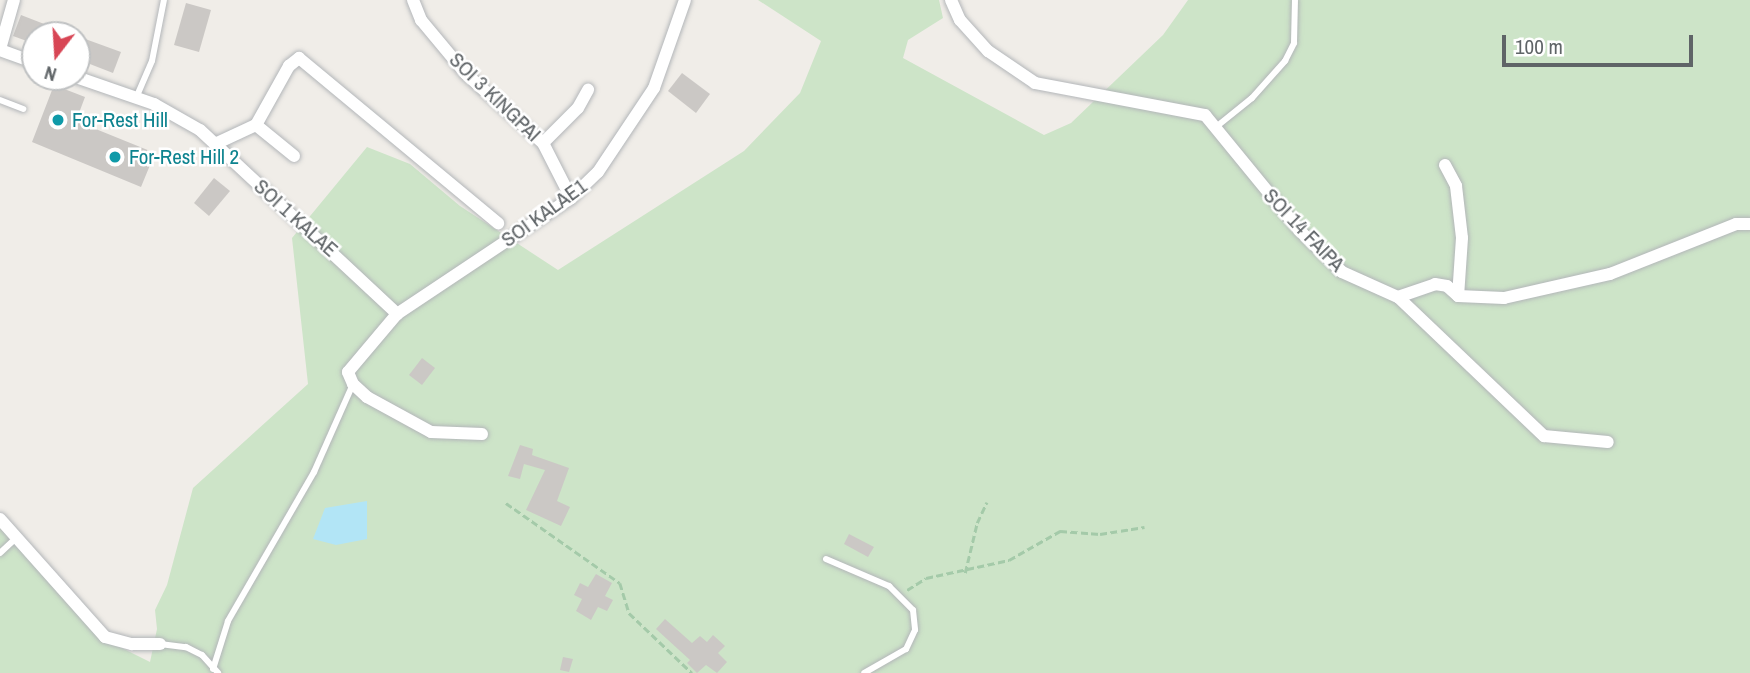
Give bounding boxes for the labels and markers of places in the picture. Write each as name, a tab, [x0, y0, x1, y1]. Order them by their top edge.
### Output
place label: For-Rest Hill	[72, 107, 168, 133]
marker: For-Rest Hill	[50, 112, 66, 128]
place label: For-Rest Hill 2	[129, 144, 239, 170]
marker: For-Rest Hill 2	[107, 149, 123, 165]

